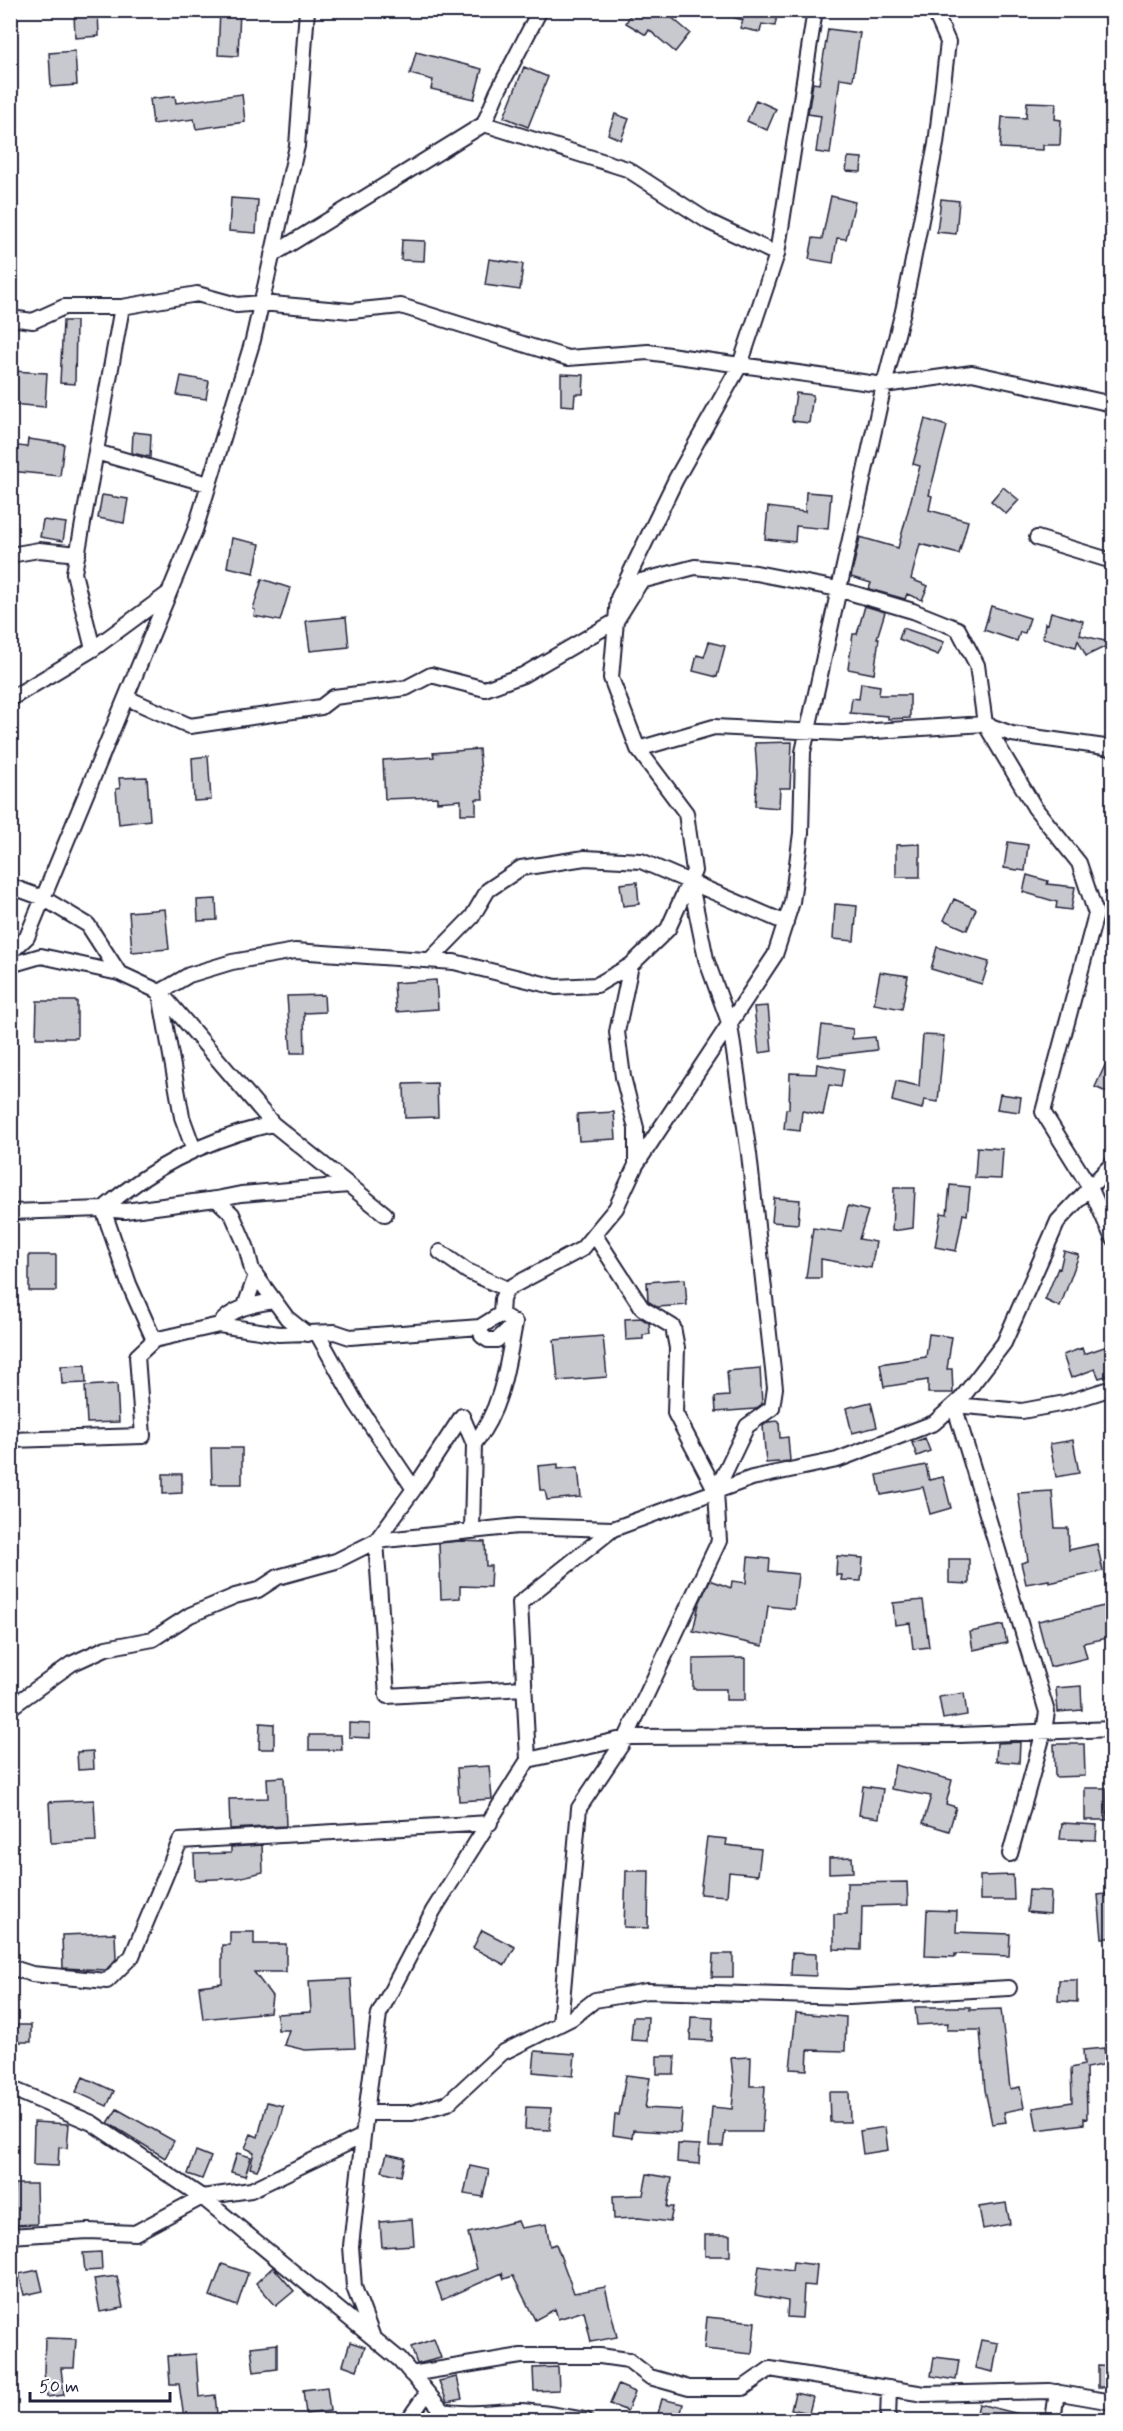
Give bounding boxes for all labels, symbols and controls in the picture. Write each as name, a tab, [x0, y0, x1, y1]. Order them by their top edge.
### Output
scale bar	[30, 2365, 170, 2403]
text: 50 m	[39, 2375, 79, 2399]

